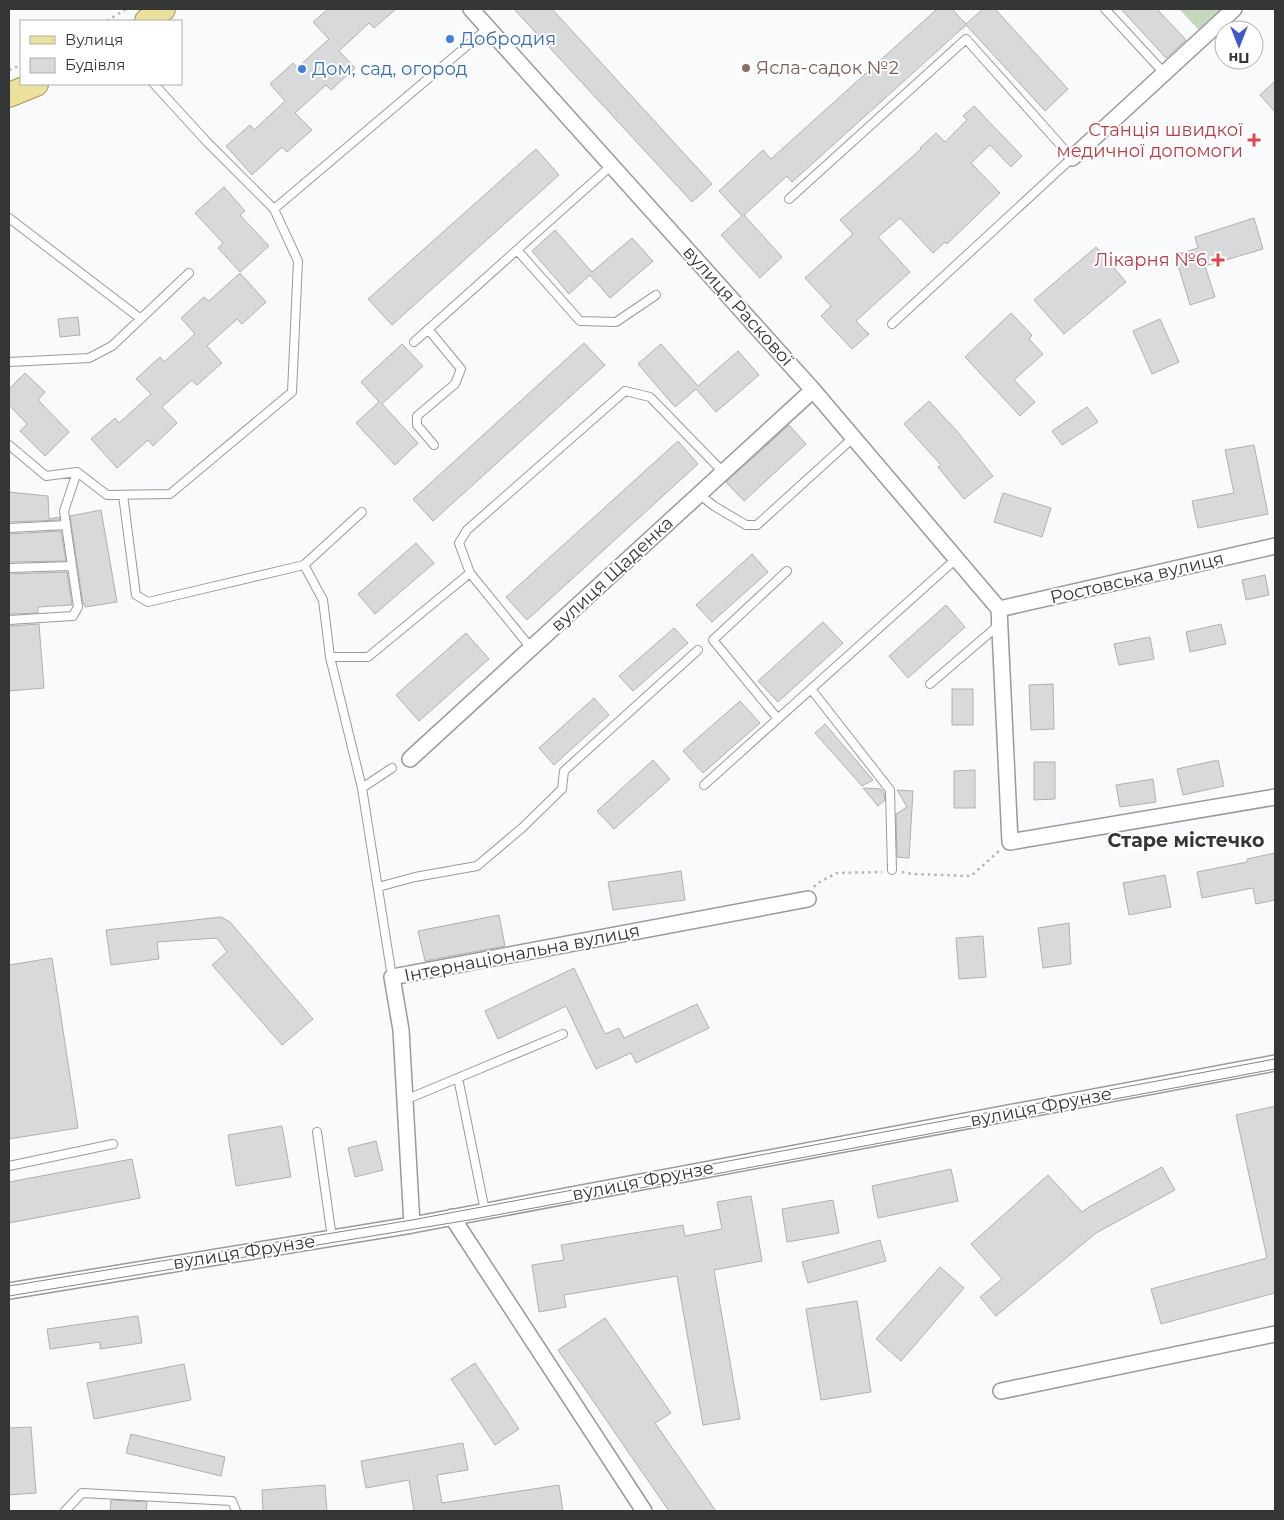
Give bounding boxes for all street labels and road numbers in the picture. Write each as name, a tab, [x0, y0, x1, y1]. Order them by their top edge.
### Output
street label: вулиця Раскової	[678, 241, 798, 371]
street label: вулиця Щаденка	[546, 512, 678, 636]
street label: Ростовська вулиця	[1048, 547, 1226, 609]
street label: Інтернаціональна вулиця	[402, 919, 642, 987]
street label: вулиця Фрунзе	[968, 1082, 1114, 1132]
street label: вулиця Фрунзе	[570, 1156, 716, 1206]
street label: вулиця Фрунзе	[171, 1230, 317, 1274]

